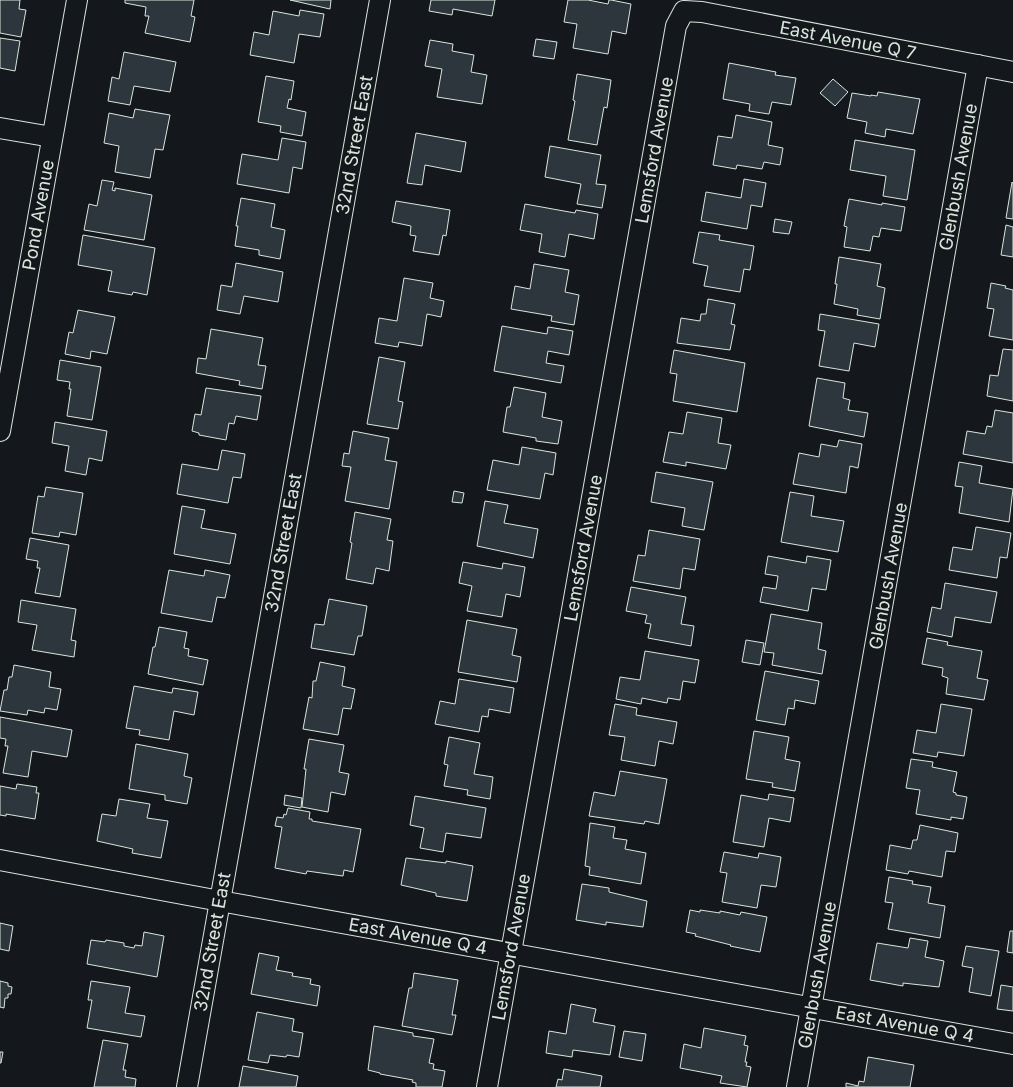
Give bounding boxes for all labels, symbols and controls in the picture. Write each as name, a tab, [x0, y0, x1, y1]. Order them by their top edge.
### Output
street label: East Avenue Q 7	[778, 16, 918, 64]
street label: 32nd Street East	[331, 74, 377, 216]
street label: Lemsford Avenue	[631, 75, 677, 225]
street label: Glenbush Avenue	[935, 102, 981, 252]
street label: Pond Avenue	[18, 158, 58, 272]
street label: 32nd Street East	[260, 472, 306, 614]
street label: Lemsford Avenue	[560, 473, 606, 623]
street label: Glenbush Avenue	[865, 501, 911, 651]
street label: 32nd Street East	[189, 871, 235, 1013]
street label: Lemsford Avenue	[488, 872, 534, 1022]
street label: Glenbush Avenue	[794, 900, 840, 1050]
street label: East Avenue Q 4	[347, 913, 489, 959]
street label: East Avenue Q 4	[834, 1001, 976, 1047]

